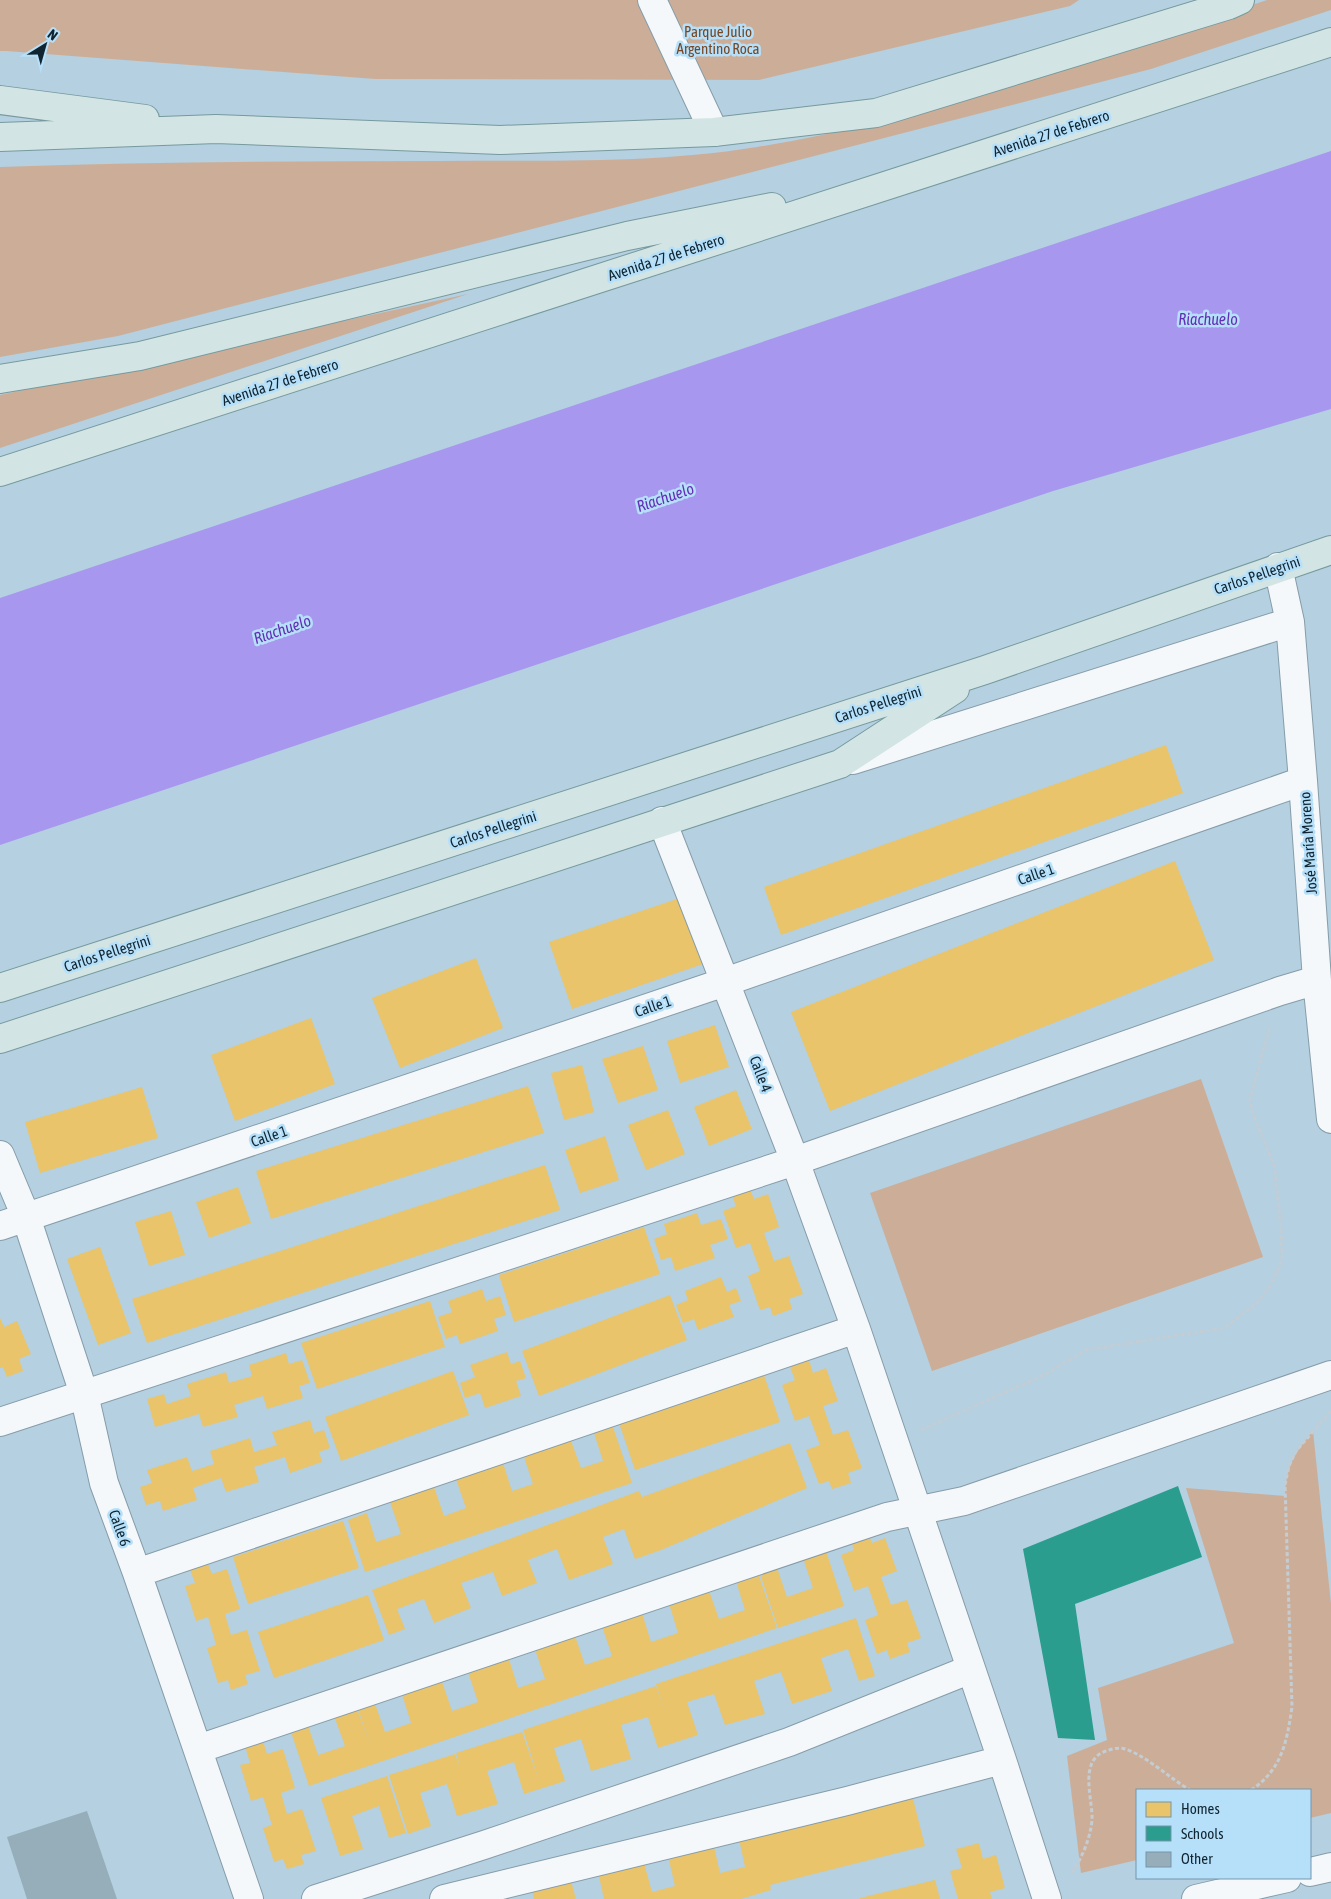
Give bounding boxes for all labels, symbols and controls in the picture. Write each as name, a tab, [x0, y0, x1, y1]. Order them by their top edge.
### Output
north arrow	[20, 20, 70, 70]
park label: Parque Julio Argentino Roca	[677, 23, 759, 57]
text: N	[45, 26, 61, 43]
street label: Avenida 27 de Febrero	[991, 106, 1111, 160]
street label: Avenida 27 de Febrero	[606, 230, 726, 284]
water label: Riachuelo	[1178, 310, 1238, 328]
street label: Avenida 27 de Febrero	[220, 355, 340, 409]
water label: Riachuelo	[634, 479, 696, 515]
street label: Carlos Pellegrini	[1212, 552, 1302, 598]
water label: Riachuelo	[251, 611, 313, 647]
street label: Carlos Pellegrini	[833, 682, 923, 726]
street label: José María Moreno	[1296, 791, 1320, 895]
street label: Carlos Pellegrini	[448, 807, 538, 851]
street label: Calle 1	[1016, 860, 1056, 888]
street label: Carlos Pellegrini	[62, 931, 152, 975]
street label: Calle 1	[633, 992, 673, 1020]
street label: Calle 4	[746, 1053, 776, 1095]
street label: Calle 1	[249, 1122, 289, 1150]
street label: Calle 6	[106, 1507, 134, 1549]
legend	[1136, 1789, 1311, 1879]
text: Homes	[1181, 1800, 1220, 1817]
text: Schools	[1181, 1825, 1224, 1842]
text: Other	[1181, 1850, 1213, 1867]

